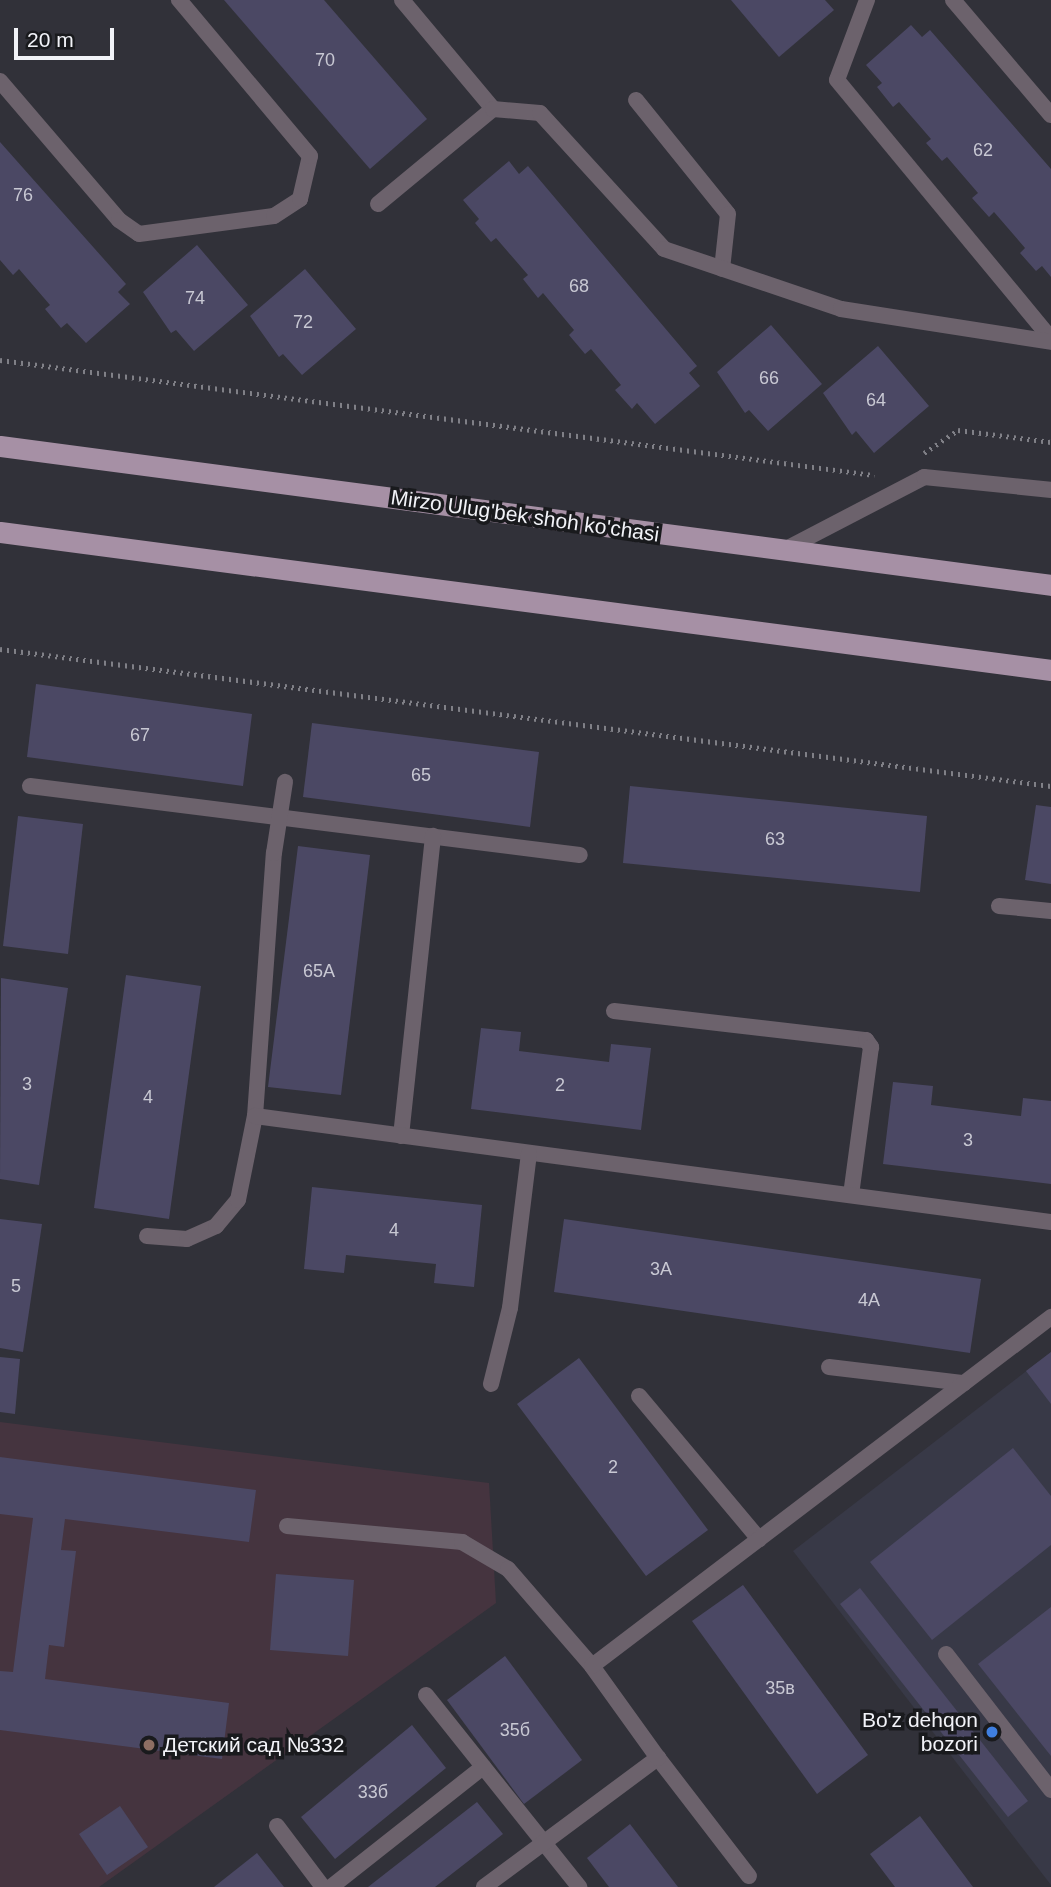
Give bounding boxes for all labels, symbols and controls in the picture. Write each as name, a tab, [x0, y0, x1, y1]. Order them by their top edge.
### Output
scale bar	[18, 14, 117, 58]
text: 20 m	[27, 28, 74, 51]
house number: 70	[315, 49, 335, 71]
house number: 62	[973, 139, 993, 161]
house number: 76	[13, 184, 33, 206]
house number: 68	[569, 275, 589, 297]
house number: 74	[185, 287, 205, 309]
house number: 72	[293, 311, 313, 333]
house number: 66	[759, 367, 779, 389]
house number: 64	[866, 389, 886, 411]
street label: Mirzo Ulug'bek shoh ko'chasi	[389, 485, 661, 547]
house number: 67	[130, 724, 150, 746]
house number: 65	[411, 764, 431, 786]
house number: 63	[765, 828, 785, 850]
house number: 65А	[303, 960, 335, 982]
house number: 3	[22, 1073, 32, 1095]
house number: 2	[555, 1074, 565, 1096]
house number: 4	[143, 1086, 153, 1108]
house number: 3	[963, 1129, 973, 1151]
house number: 4	[389, 1219, 399, 1241]
house number: 3А	[650, 1258, 672, 1280]
house number: 5	[11, 1275, 21, 1297]
house number: 4А	[858, 1289, 880, 1311]
house number: 2	[608, 1456, 618, 1478]
house number: 35в	[765, 1677, 795, 1699]
place label: Bo'z dehqon bozori	[862, 1707, 978, 1757]
house number: 35б	[500, 1719, 530, 1741]
marker: Bo'z dehqon bozori	[984, 1724, 1000, 1740]
place label: Детский сад №332	[163, 1732, 344, 1758]
marker: Детский сад №332	[141, 1737, 157, 1753]
house number: 33б	[358, 1781, 388, 1803]

